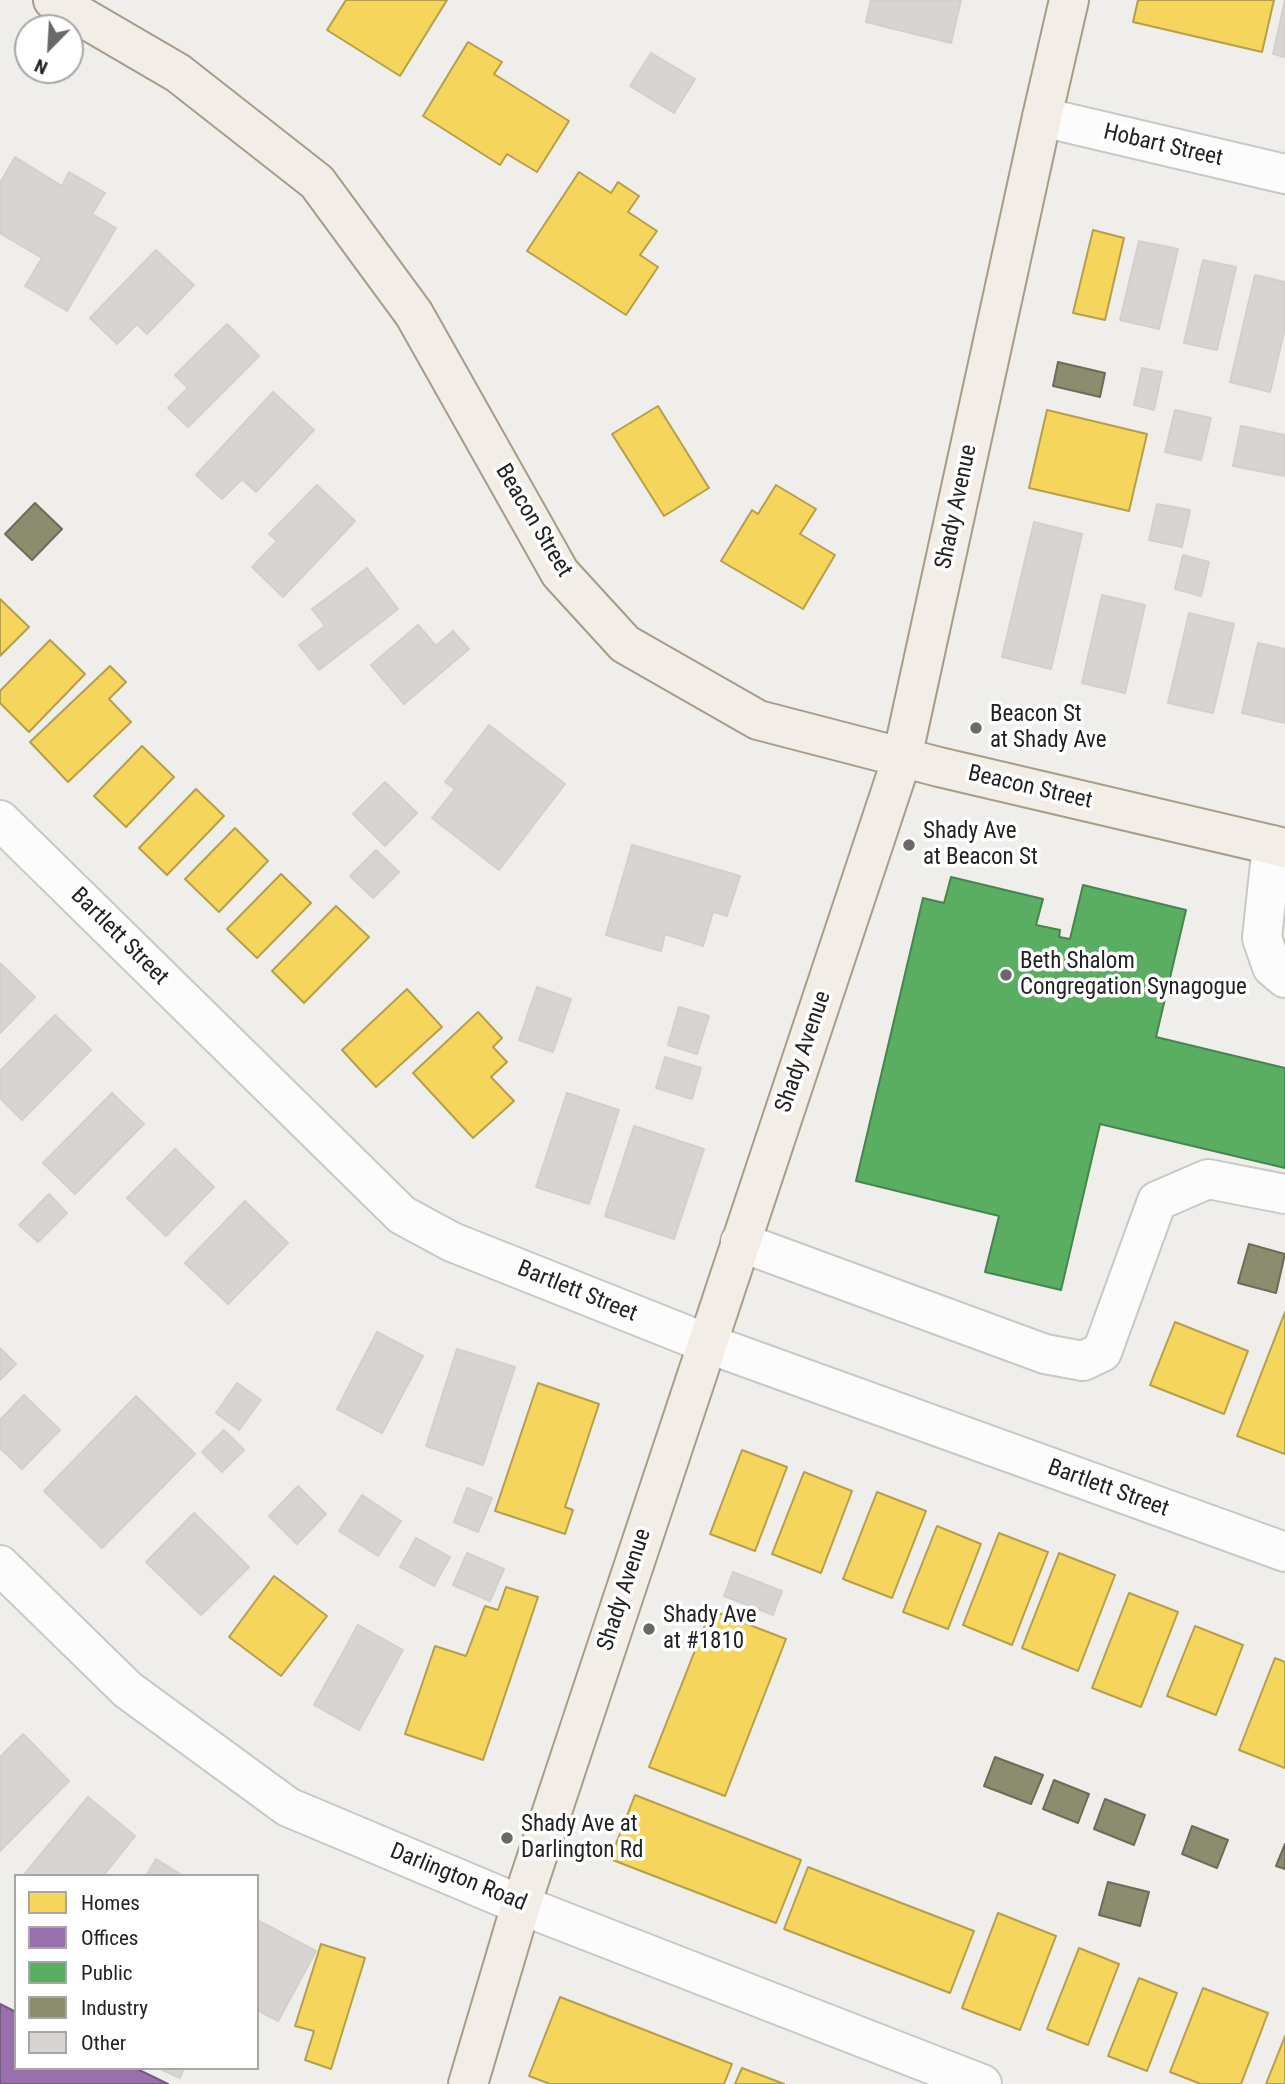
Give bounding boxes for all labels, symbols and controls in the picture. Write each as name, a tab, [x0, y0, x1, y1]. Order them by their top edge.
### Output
north arrow	[14, 14, 84, 84]
text: N	[31, 54, 51, 80]
street label: Hobart Street	[1101, 119, 1225, 173]
street label: Shady Avenue	[930, 442, 984, 572]
street label: Beacon Street	[489, 460, 577, 582]
place label: Beacon St at Shady Ave	[990, 701, 1107, 755]
marker: Beacon St at Shady Ave	[968, 720, 984, 736]
street label: Beacon Street	[965, 760, 1095, 816]
place label: Shady Ave at Beacon St	[923, 818, 1038, 872]
marker: Shady Ave at Beacon St	[901, 837, 917, 853]
street label: Bartlett Street	[64, 882, 174, 992]
place label: Beth Shalom Congregation Synagogue	[1020, 948, 1247, 1002]
marker: Beth Shalom Congregation Synagogue	[998, 967, 1014, 983]
street label: Shady Avenue	[770, 988, 838, 1116]
street label: Bartlett Street	[513, 1255, 641, 1329]
street label: Bartlett Street	[1044, 1454, 1172, 1524]
street label: Shady Avenue	[592, 1526, 658, 1654]
place label: Shady Ave at #1810	[663, 1602, 756, 1656]
marker: Shady Ave at #1810	[641, 1621, 657, 1637]
place label: Shady Ave at Darlington Rd	[521, 1811, 643, 1865]
marker: Shady Ave at Darlington Rd	[499, 1830, 515, 1846]
street label: Darlington Road	[386, 1838, 530, 1918]
legend	[14, 1874, 259, 2070]
text: Homes	[81, 1891, 140, 1915]
text: Offices	[81, 1926, 138, 1950]
text: Public	[81, 1961, 133, 1985]
text: Industry	[81, 1996, 148, 2020]
text: Other	[81, 2031, 126, 2055]

